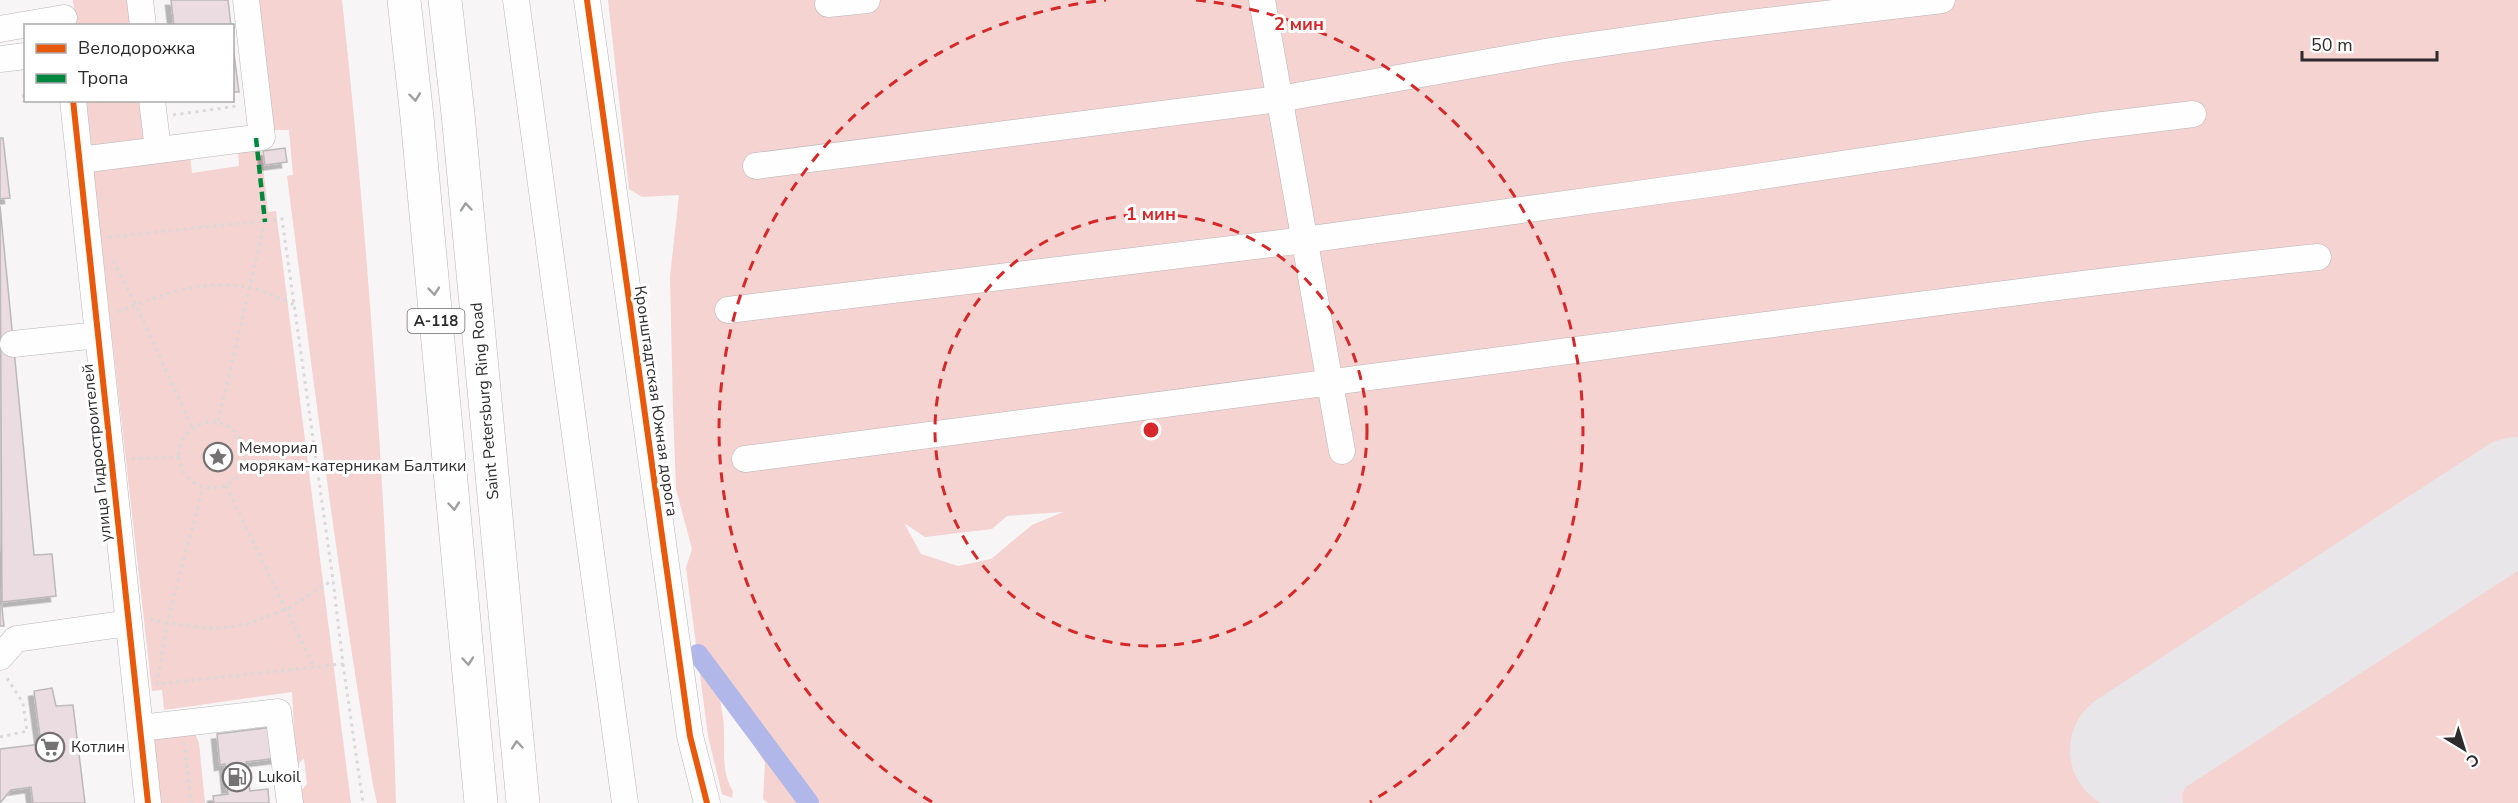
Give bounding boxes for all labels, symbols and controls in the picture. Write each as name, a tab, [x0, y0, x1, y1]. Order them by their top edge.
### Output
text: 2 мин	[1274, 12, 1324, 36]
legend	[24, 24, 234, 102]
scale bar	[2302, 24, 2437, 62]
text: 50 m	[2311, 33, 2353, 57]
text: Велодорожка	[78, 36, 195, 60]
text: Тропа	[78, 66, 129, 90]
one-way arrow	[408, 93, 421, 102]
one-way arrow	[460, 202, 473, 211]
text: 1 мин	[1126, 202, 1176, 226]
street label: Кронштадтская Южная дорога	[629, 284, 683, 518]
one-way arrow	[427, 287, 440, 296]
street label: Saint Petersburg Ring Road	[465, 301, 505, 501]
road number: А-118	[408, 309, 464, 333]
street label: улица Гидростроителей	[77, 363, 117, 543]
centre of rings	[1141, 420, 1161, 440]
place label: Мемориал морякам-катерникам Балтики	[239, 437, 466, 477]
place icon: Мемориал морякам-катерникам Балтики	[202, 441, 234, 473]
one-way arrow	[447, 502, 460, 511]
one-way arrow	[461, 656, 474, 665]
north arrow	[2434, 719, 2494, 779]
supermarket icon: Котлин	[34, 731, 66, 763]
place label: Котлин	[71, 736, 125, 758]
one-way arrow	[511, 740, 524, 749]
text: С	[2461, 748, 2484, 772]
fuel station icon: Lukoil	[221, 761, 253, 793]
place label: Lukoil	[258, 766, 301, 788]

